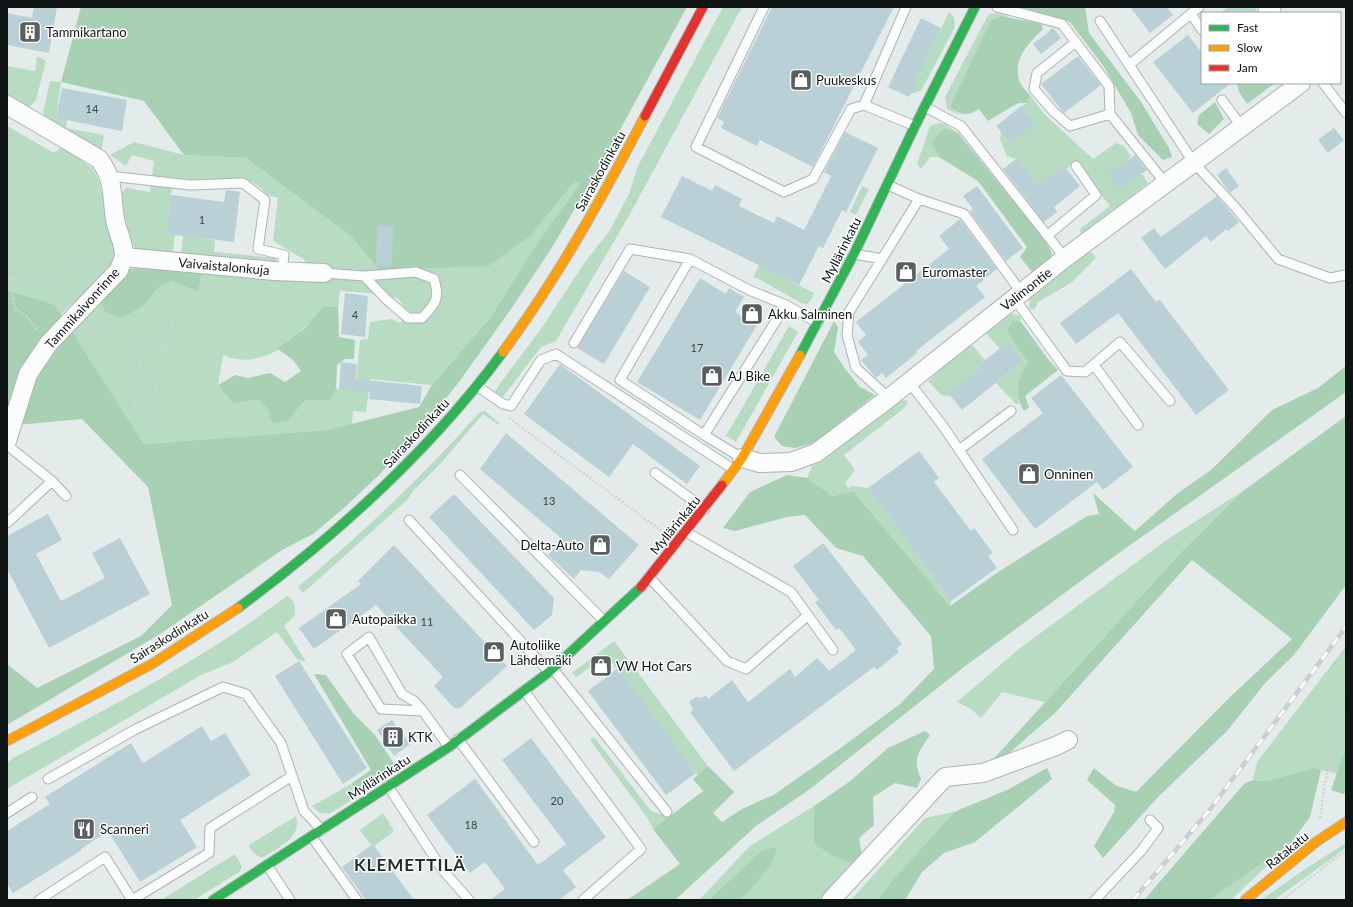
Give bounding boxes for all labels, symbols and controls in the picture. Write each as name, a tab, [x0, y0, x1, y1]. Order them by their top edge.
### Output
legend	[1201, 12, 1341, 84]
building icon: Tammikartano	[17, 19, 43, 45]
text: Fast	[1237, 20, 1259, 35]
place label: Tammikartano	[46, 24, 127, 40]
text: Slow	[1237, 40, 1263, 55]
text: Jam	[1237, 60, 1258, 75]
shop icon: Puukeskus	[788, 67, 814, 93]
place label: Puukeskus	[816, 72, 877, 88]
house number: 14	[86, 102, 99, 115]
street label: Sairaskodinkatu	[571, 128, 629, 214]
house number: 1	[199, 213, 205, 226]
street label: Myllärinkatu	[818, 215, 864, 285]
street label: Vaivaistalonkuja	[178, 254, 270, 278]
shop icon: Euromaster	[893, 259, 919, 285]
street label: Tammikaivonrinne	[41, 264, 123, 352]
place label: Euromaster	[922, 264, 988, 280]
street label: Valimontie	[997, 264, 1055, 314]
shop icon: Akku Salminen	[739, 301, 765, 327]
place label: Akku Salminen	[768, 306, 852, 322]
house number: 4	[352, 308, 359, 321]
house number: 17	[691, 341, 703, 354]
shop icon: AJ Bike	[699, 363, 725, 389]
place label: AJ Bike	[728, 368, 770, 384]
street label: Sairaskodinkatu	[380, 395, 452, 471]
shop icon: Onninen	[1016, 461, 1042, 487]
place label: Onninen	[1044, 466, 1093, 482]
street label: Myllärinkatu	[646, 492, 704, 558]
house number: 13	[543, 494, 555, 507]
shop icon: Delta-Auto	[587, 532, 613, 558]
place label: Delta-Auto	[520, 537, 584, 553]
street label: Sairaskodinkatu	[127, 606, 211, 666]
shop icon: Autopaikka	[323, 606, 349, 632]
place label: Autopaikka	[352, 611, 416, 627]
house number: 11	[421, 615, 433, 628]
place label: Autoliike Lähdemäki	[510, 637, 571, 668]
shop icon: Autoliike Lähdemäki	[481, 639, 507, 665]
shop icon: VW Hot Cars	[588, 653, 614, 679]
place label: VW Hot Cars	[616, 658, 692, 674]
building icon: KTK	[380, 724, 406, 750]
place label: KTK	[408, 729, 433, 745]
street label: Myllärinkatu	[345, 751, 413, 803]
house number: 20	[551, 794, 564, 807]
restaurant icon: Scanneri	[71, 816, 97, 842]
house number: 18	[465, 818, 477, 831]
place label: Scanneri	[100, 821, 149, 837]
street label: Ratakatu	[1262, 828, 1312, 872]
district label: KLEMETTILÄ	[354, 854, 466, 875]

